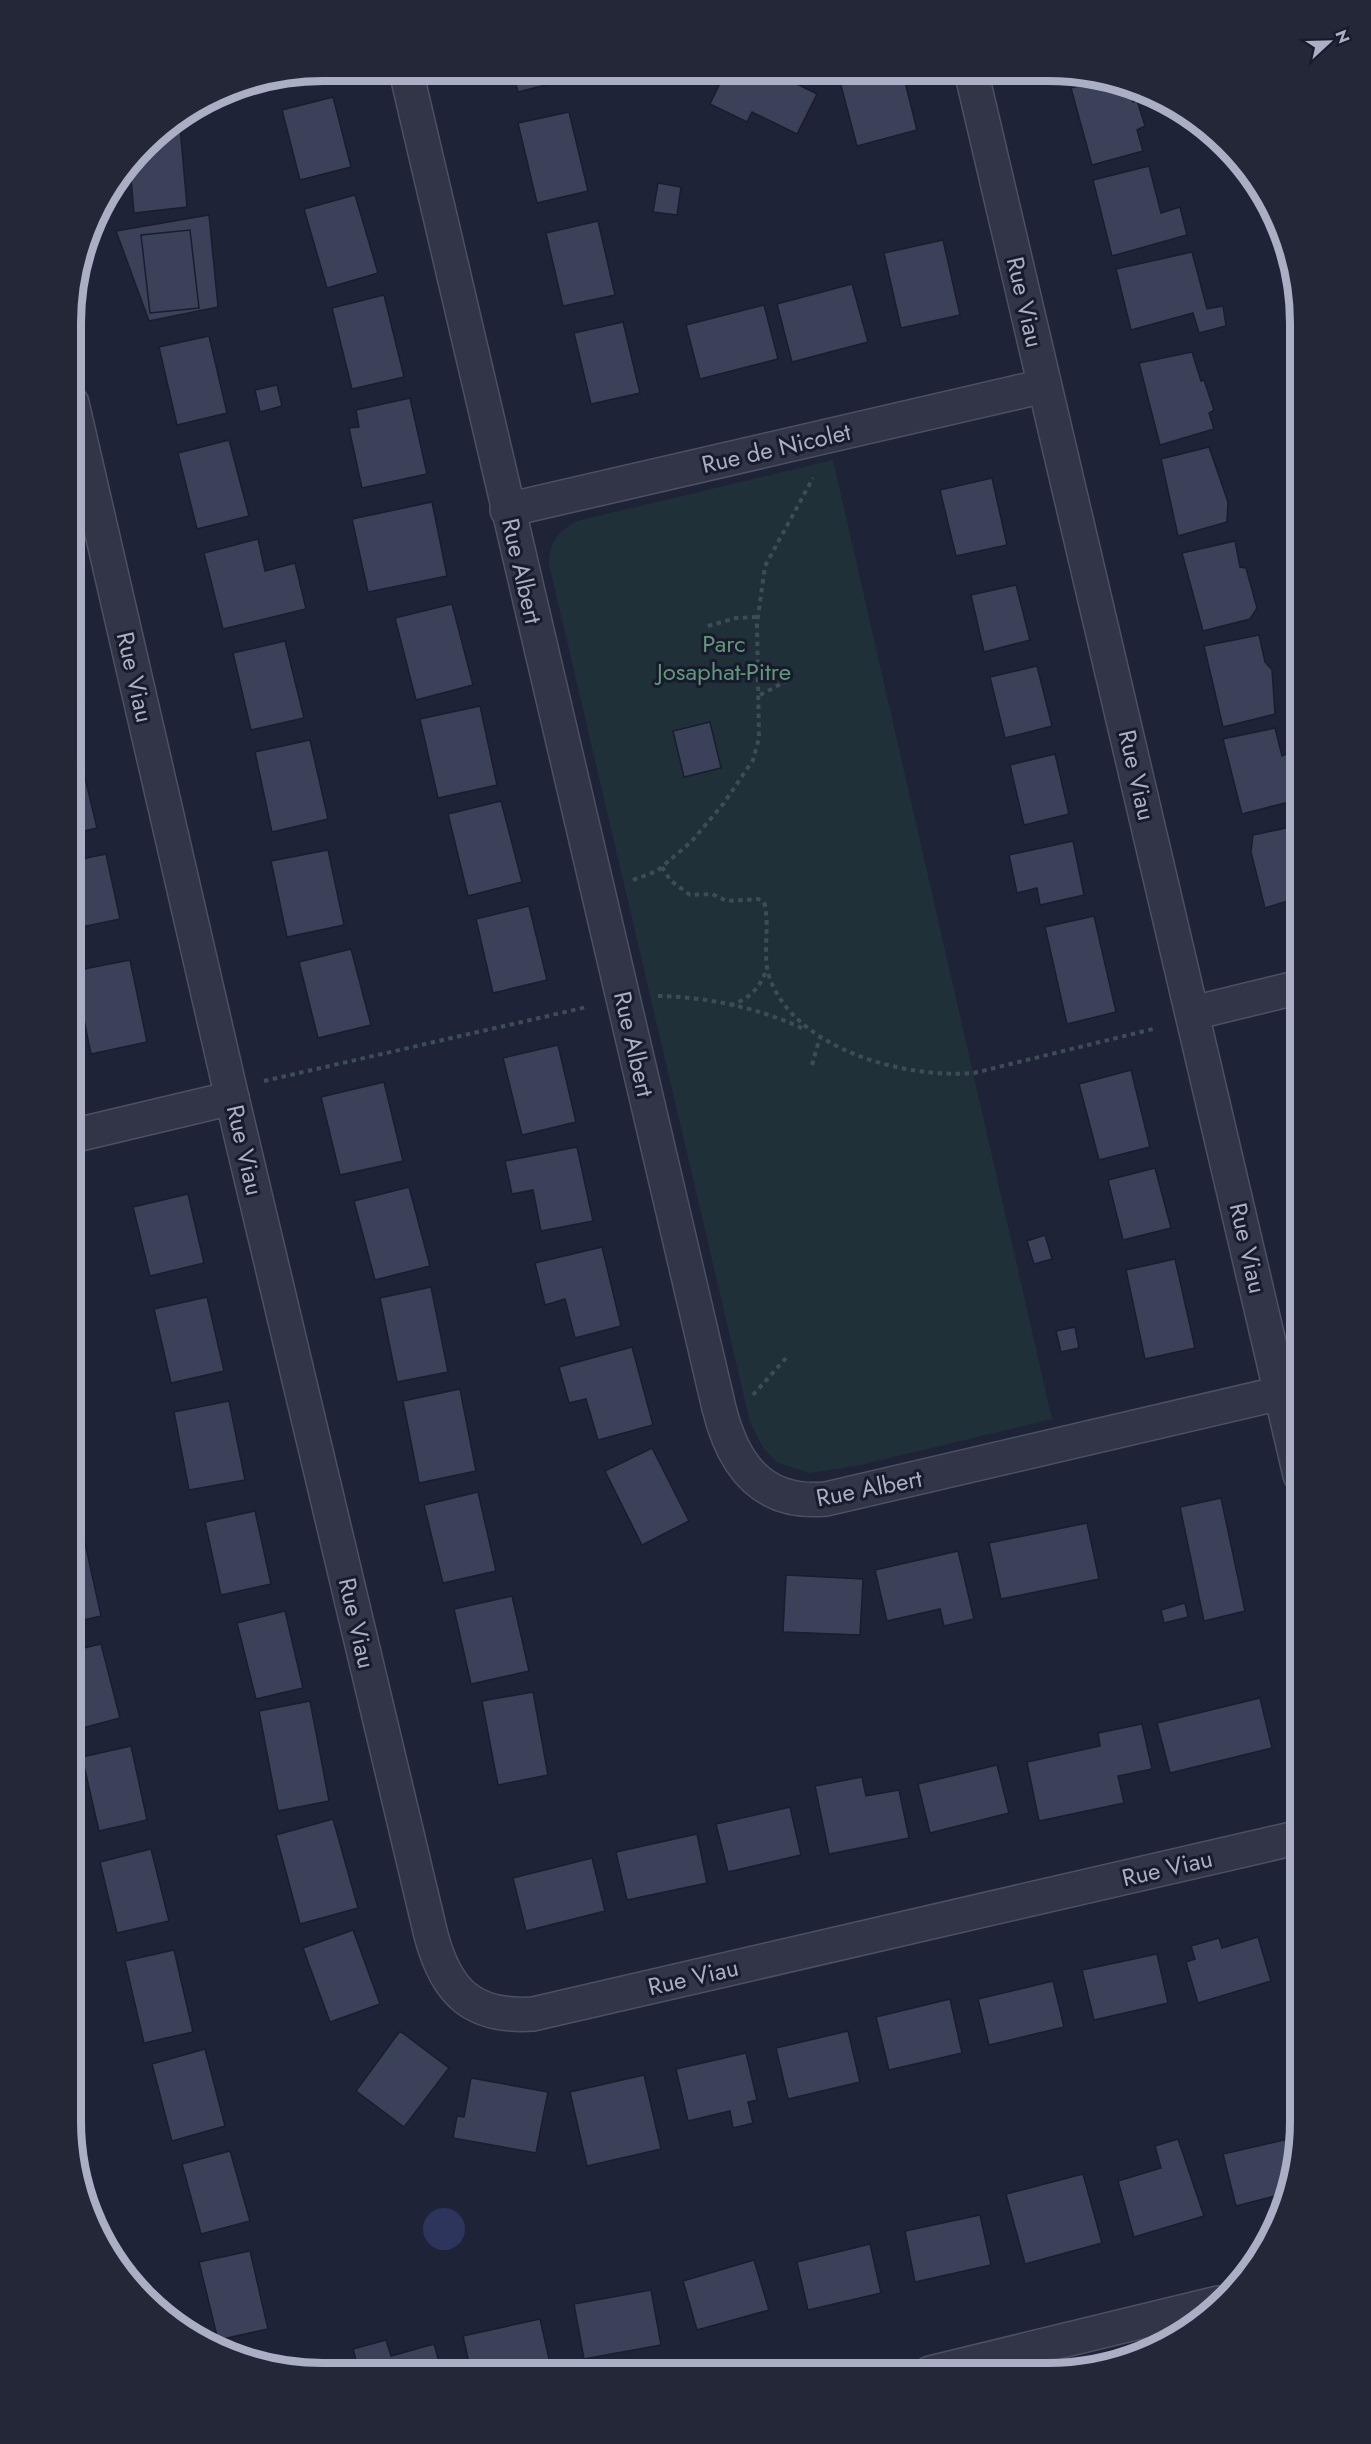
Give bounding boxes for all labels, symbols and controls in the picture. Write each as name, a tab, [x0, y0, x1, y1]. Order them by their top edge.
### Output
north arrow	[1299, 12, 1359, 72]
text: N	[1329, 26, 1355, 47]
street label: Rue Viau	[998, 253, 1052, 351]
street label: Rue de Nicolet	[698, 414, 854, 482]
street label: Rue Albert	[493, 515, 551, 627]
park label: Parc Josaphat-Pitre	[654, 626, 791, 689]
street label: Rue Viau	[108, 628, 162, 726]
street label: Rue Viau	[1110, 726, 1164, 824]
street label: Rue Albert	[605, 988, 663, 1100]
street label: Rue Viau	[218, 1101, 272, 1199]
street label: Rue Viau	[1221, 1199, 1275, 1297]
street label: Rue Albert	[813, 1461, 925, 1515]
street label: Rue Viau	[330, 1574, 384, 1672]
street label: Rue Viau	[1118, 1841, 1216, 1895]
street label: Rue Viau	[644, 1950, 742, 2004]

